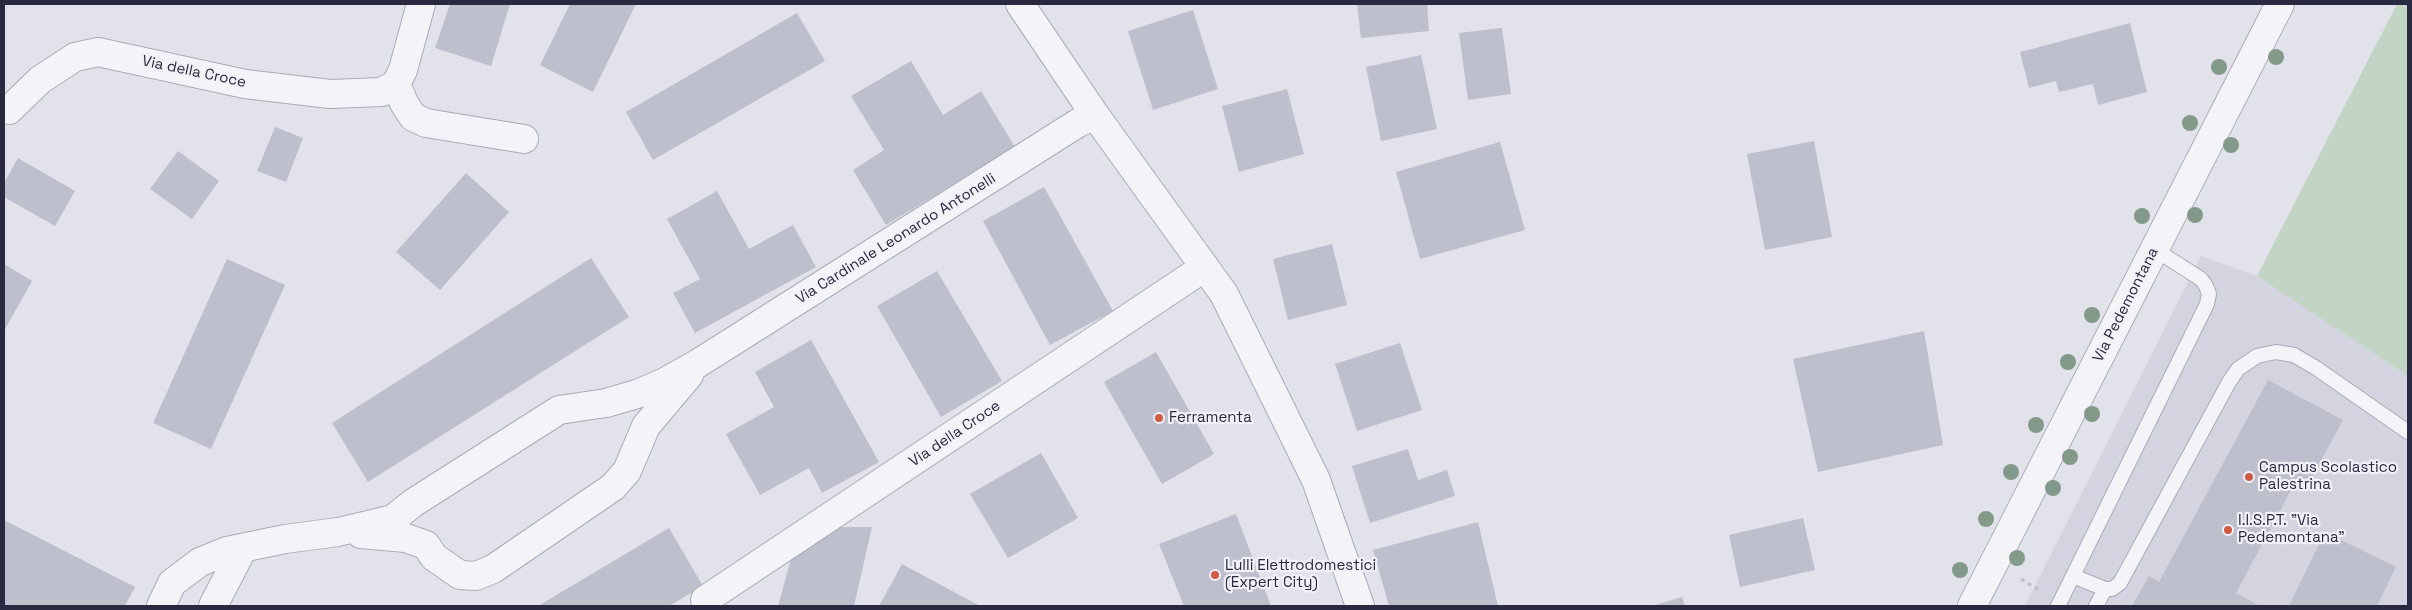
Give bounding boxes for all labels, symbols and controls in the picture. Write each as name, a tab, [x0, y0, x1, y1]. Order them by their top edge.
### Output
street label: Via della Croce	[140, 52, 248, 92]
street label: Via Cardinale Leonardo Antonelli	[793, 170, 999, 308]
street label: Via Pedemontana	[2089, 245, 2163, 365]
street label: Via della Croce	[906, 397, 1004, 471]
place label: Ferramenta	[1169, 409, 1252, 427]
marker: Ferramenta	[1153, 412, 1165, 424]
place label: Campus Scolastico Palestrina	[2259, 459, 2397, 494]
marker: Campus Scolastico Palestrina	[2243, 471, 2255, 483]
place label: I.I.S.P.T. "Via Pedemontana"	[2238, 512, 2345, 547]
marker: I.I.S.P.T. "Via Pedemontana"	[2222, 524, 2234, 536]
place label: Lulli Elettrodomestici (Expert City)	[1225, 557, 1376, 592]
marker: Lulli Elettrodomestici (Expert City)	[1209, 569, 1221, 581]

